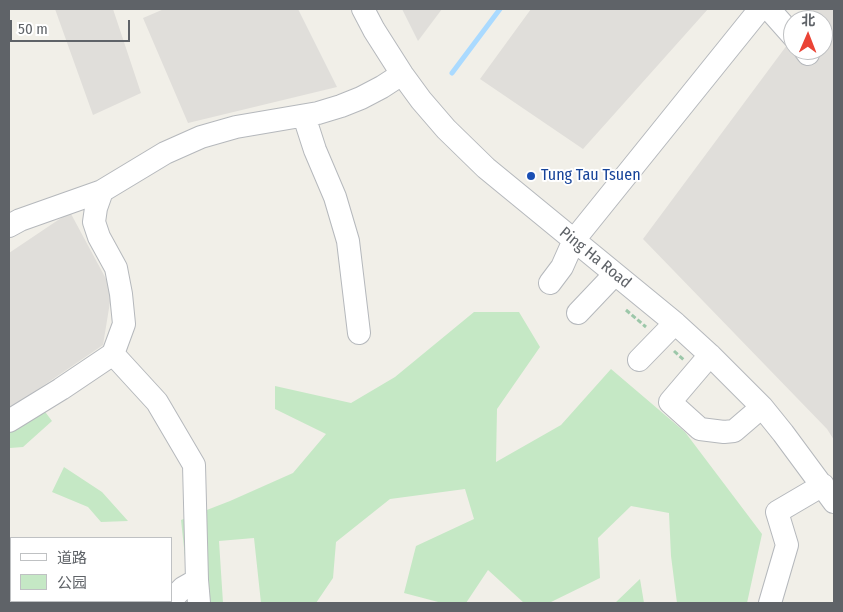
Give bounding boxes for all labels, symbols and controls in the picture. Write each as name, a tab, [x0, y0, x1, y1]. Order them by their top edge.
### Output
scale bar	[12, 10, 132, 42]
north arrow	[783, 10, 833, 60]
text: 北	[801, 12, 815, 29]
text: 50 m	[18, 20, 48, 38]
place label: Tung Tau Tsuen	[541, 166, 641, 186]
marker: Tung Tau Tsuen	[525, 170, 537, 182]
street label: Ping Ha Road	[555, 223, 635, 293]
legend	[10, 537, 172, 602]
text: 道路	[57, 549, 87, 567]
text: 公园	[57, 574, 87, 592]

